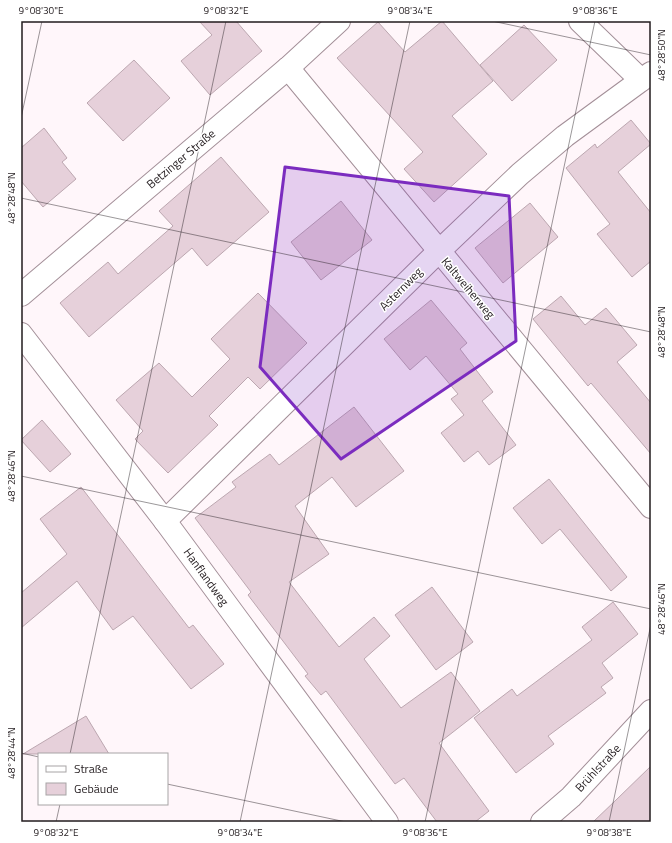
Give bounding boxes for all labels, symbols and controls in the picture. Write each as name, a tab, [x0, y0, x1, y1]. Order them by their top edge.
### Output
text: 9°08'30"E	[19, 3, 64, 18]
text: 9°08'32"E	[204, 3, 249, 18]
text: 9°08'34"E	[388, 3, 433, 18]
text: 9°08'36"E	[573, 3, 618, 18]
text: 48°28'50"N	[654, 29, 669, 81]
street label: Betzinger Straße	[142, 124, 219, 193]
text: 48°28'48"N	[4, 172, 19, 224]
street label: Kaltweiherweg	[437, 253, 500, 323]
street label: Asternweg	[375, 263, 427, 315]
text: 48°28'48"N	[654, 306, 669, 358]
text: 48°28'46"N	[4, 450, 19, 502]
street label: Hanflandweg	[179, 544, 234, 610]
text: 48°28'46"N	[654, 583, 669, 635]
text: 48°28'44"N	[4, 727, 19, 779]
street label: Brühlstraße	[570, 739, 625, 796]
legend	[38, 753, 168, 805]
text: Straße	[74, 759, 108, 778]
text: Gebäude	[74, 779, 119, 798]
text: 9°08'32"E	[34, 825, 79, 840]
text: 9°08'34"E	[218, 825, 263, 840]
text: 9°08'36"E	[403, 825, 448, 840]
text: 9°08'38"E	[587, 825, 632, 840]

